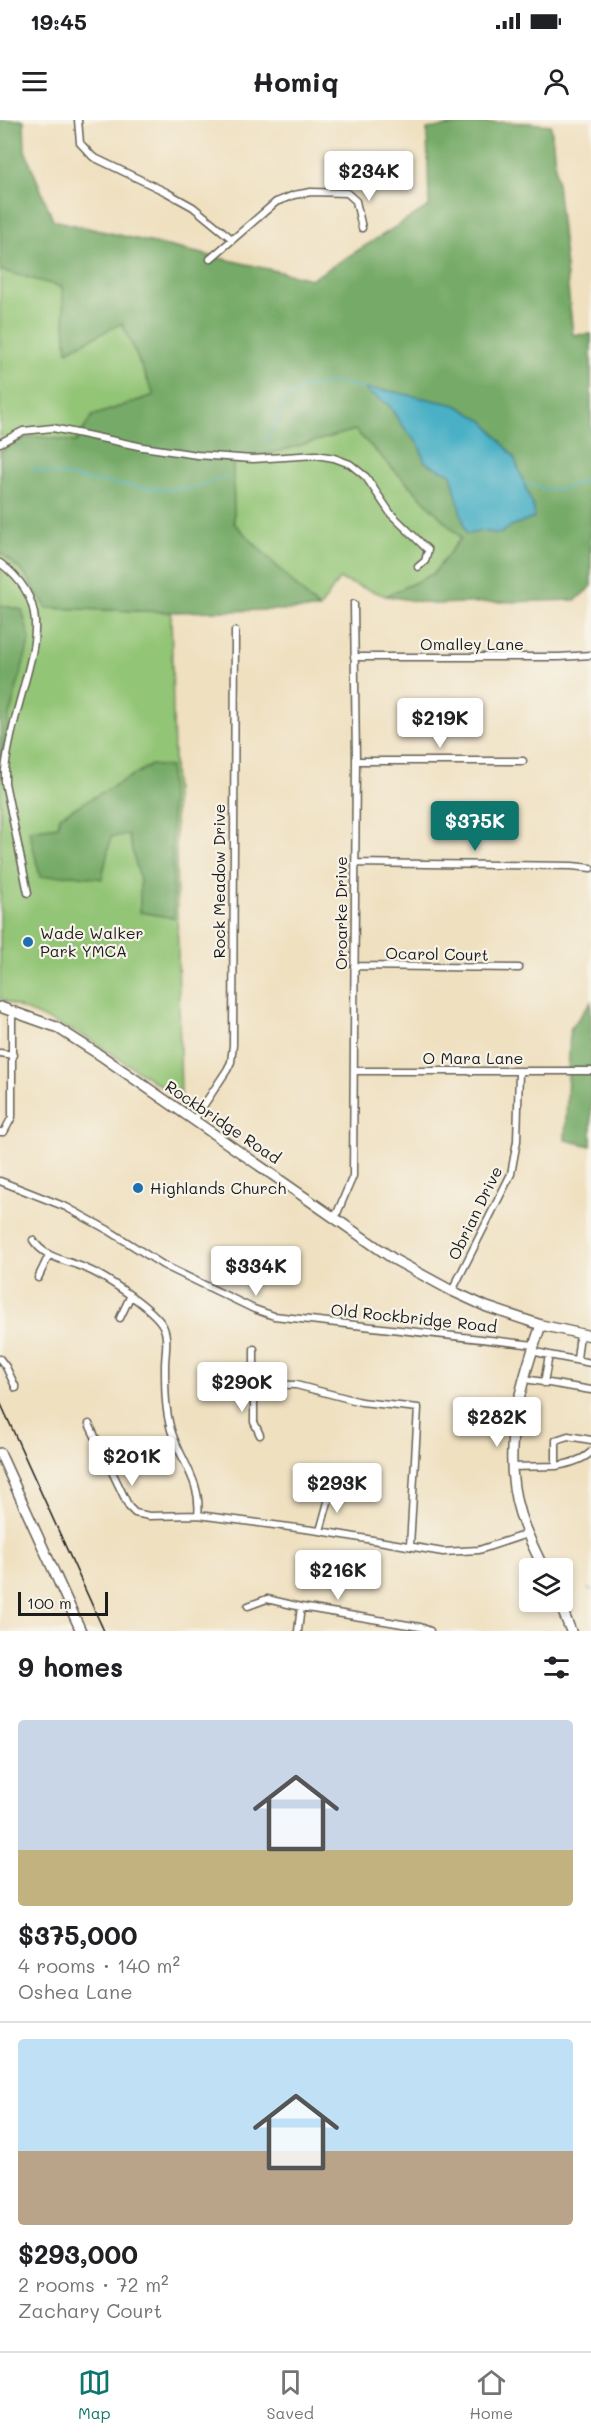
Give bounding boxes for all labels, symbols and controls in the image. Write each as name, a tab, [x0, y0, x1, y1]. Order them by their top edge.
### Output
text: 19:45	[30, 7, 87, 36]
text: Homiq	[252, 64, 339, 99]
icon: menu	[18, 65, 51, 98]
icon: person	[540, 65, 573, 98]
pin: $234K	[327, 151, 411, 202]
text: $234K	[338, 157, 400, 183]
street label: Omalley Lane	[420, 633, 524, 654]
pin: $219K	[398, 698, 482, 749]
text: $219K	[411, 704, 469, 730]
pin: $375K	[433, 801, 517, 852]
street label: Rock Meadow Drive	[208, 804, 229, 958]
text: $375K	[445, 807, 505, 833]
street label: Oroarke Drive	[330, 856, 351, 970]
place label: Wade Walker Park YMCA	[40, 922, 144, 961]
marker: Wade Walker Park YMCA	[21, 935, 35, 949]
street label: Ocarol Court	[385, 942, 489, 965]
street label: O Mara Lane	[423, 1047, 523, 1068]
street label: Rockbridge Road	[161, 1075, 285, 1168]
street label: Obrian Drive	[443, 1162, 506, 1263]
place label: Highlands Church	[150, 1177, 286, 1198]
marker: Highlands Church	[131, 1181, 145, 1195]
pin: $334K	[214, 1246, 298, 1297]
text: $334K	[225, 1252, 287, 1278]
street label: Old Rockbridge Road	[330, 1298, 498, 1337]
pin: $290K	[200, 1362, 284, 1413]
text: $290K	[211, 1368, 273, 1394]
pin: $282K	[455, 1397, 539, 1448]
text: $282K	[467, 1403, 527, 1429]
pin: $201K	[90, 1436, 174, 1487]
text: $201K	[103, 1442, 161, 1468]
pin: $293K	[295, 1463, 379, 1514]
text: $293K	[307, 1469, 367, 1495]
pin: $216K	[296, 1550, 380, 1601]
text: $216K	[309, 1556, 367, 1582]
map controls	[519, 1558, 573, 1612]
button: layers	[519, 1558, 573, 1612]
scale bar	[18, 1589, 108, 1616]
text: 100 m	[27, 1592, 72, 1613]
text: 9 homes	[18, 1650, 123, 1684]
icon: filters	[540, 1651, 573, 1684]
icon: home	[242, 1759, 350, 1867]
text: $375,000	[18, 1918, 137, 1952]
text: 4 rooms · 140 m²	[18, 1952, 180, 1978]
text: Oshea Lane	[18, 1978, 133, 2004]
icon: home	[242, 2078, 350, 2186]
text: $293,000	[18, 2237, 138, 2271]
text: 2 rooms · 72 m²	[18, 2271, 169, 2297]
text: Zachary Court	[18, 2297, 162, 2323]
tab: Map	[78, 2366, 111, 2423]
tab: Saved	[266, 2366, 314, 2423]
tab: Home	[470, 2366, 513, 2423]

